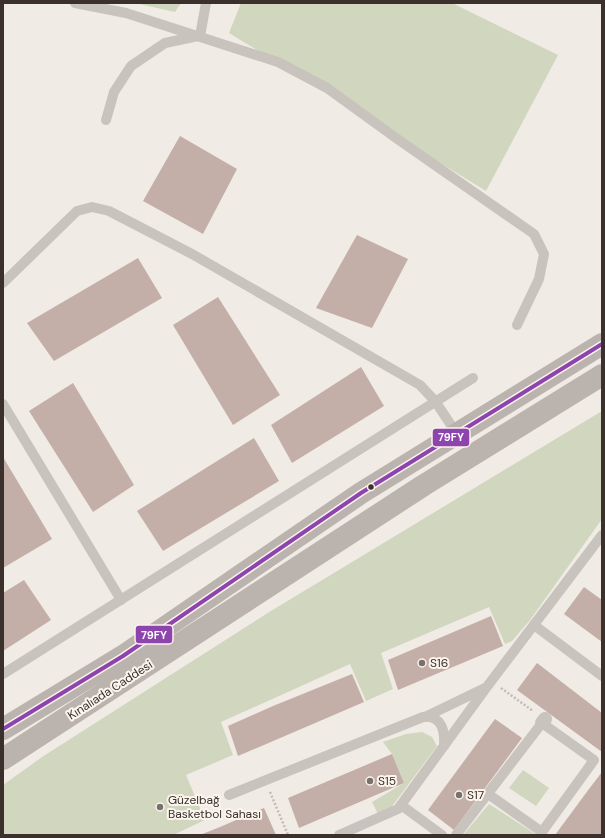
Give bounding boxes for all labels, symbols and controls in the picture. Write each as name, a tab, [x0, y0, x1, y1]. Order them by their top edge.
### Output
line badge: 79FY	[432, 428, 470, 447]
text: 79FY	[438, 430, 464, 444]
unlabelled marker	[366, 482, 376, 492]
line badge: 79FY	[135, 625, 173, 644]
text: 79FY	[141, 628, 167, 642]
place label: S16	[430, 655, 448, 671]
street label: Kınalıada Caddesi	[64, 657, 156, 723]
marker: S16	[417, 658, 427, 668]
place label: S15	[378, 773, 396, 789]
marker: S15	[365, 776, 375, 786]
place label: S17	[467, 787, 484, 803]
marker: S17	[454, 790, 464, 800]
place label: Güzelbağ Basketbol Sahası	[168, 792, 261, 822]
marker: Güzelbağ Basketbol Sahası	[155, 802, 165, 812]

